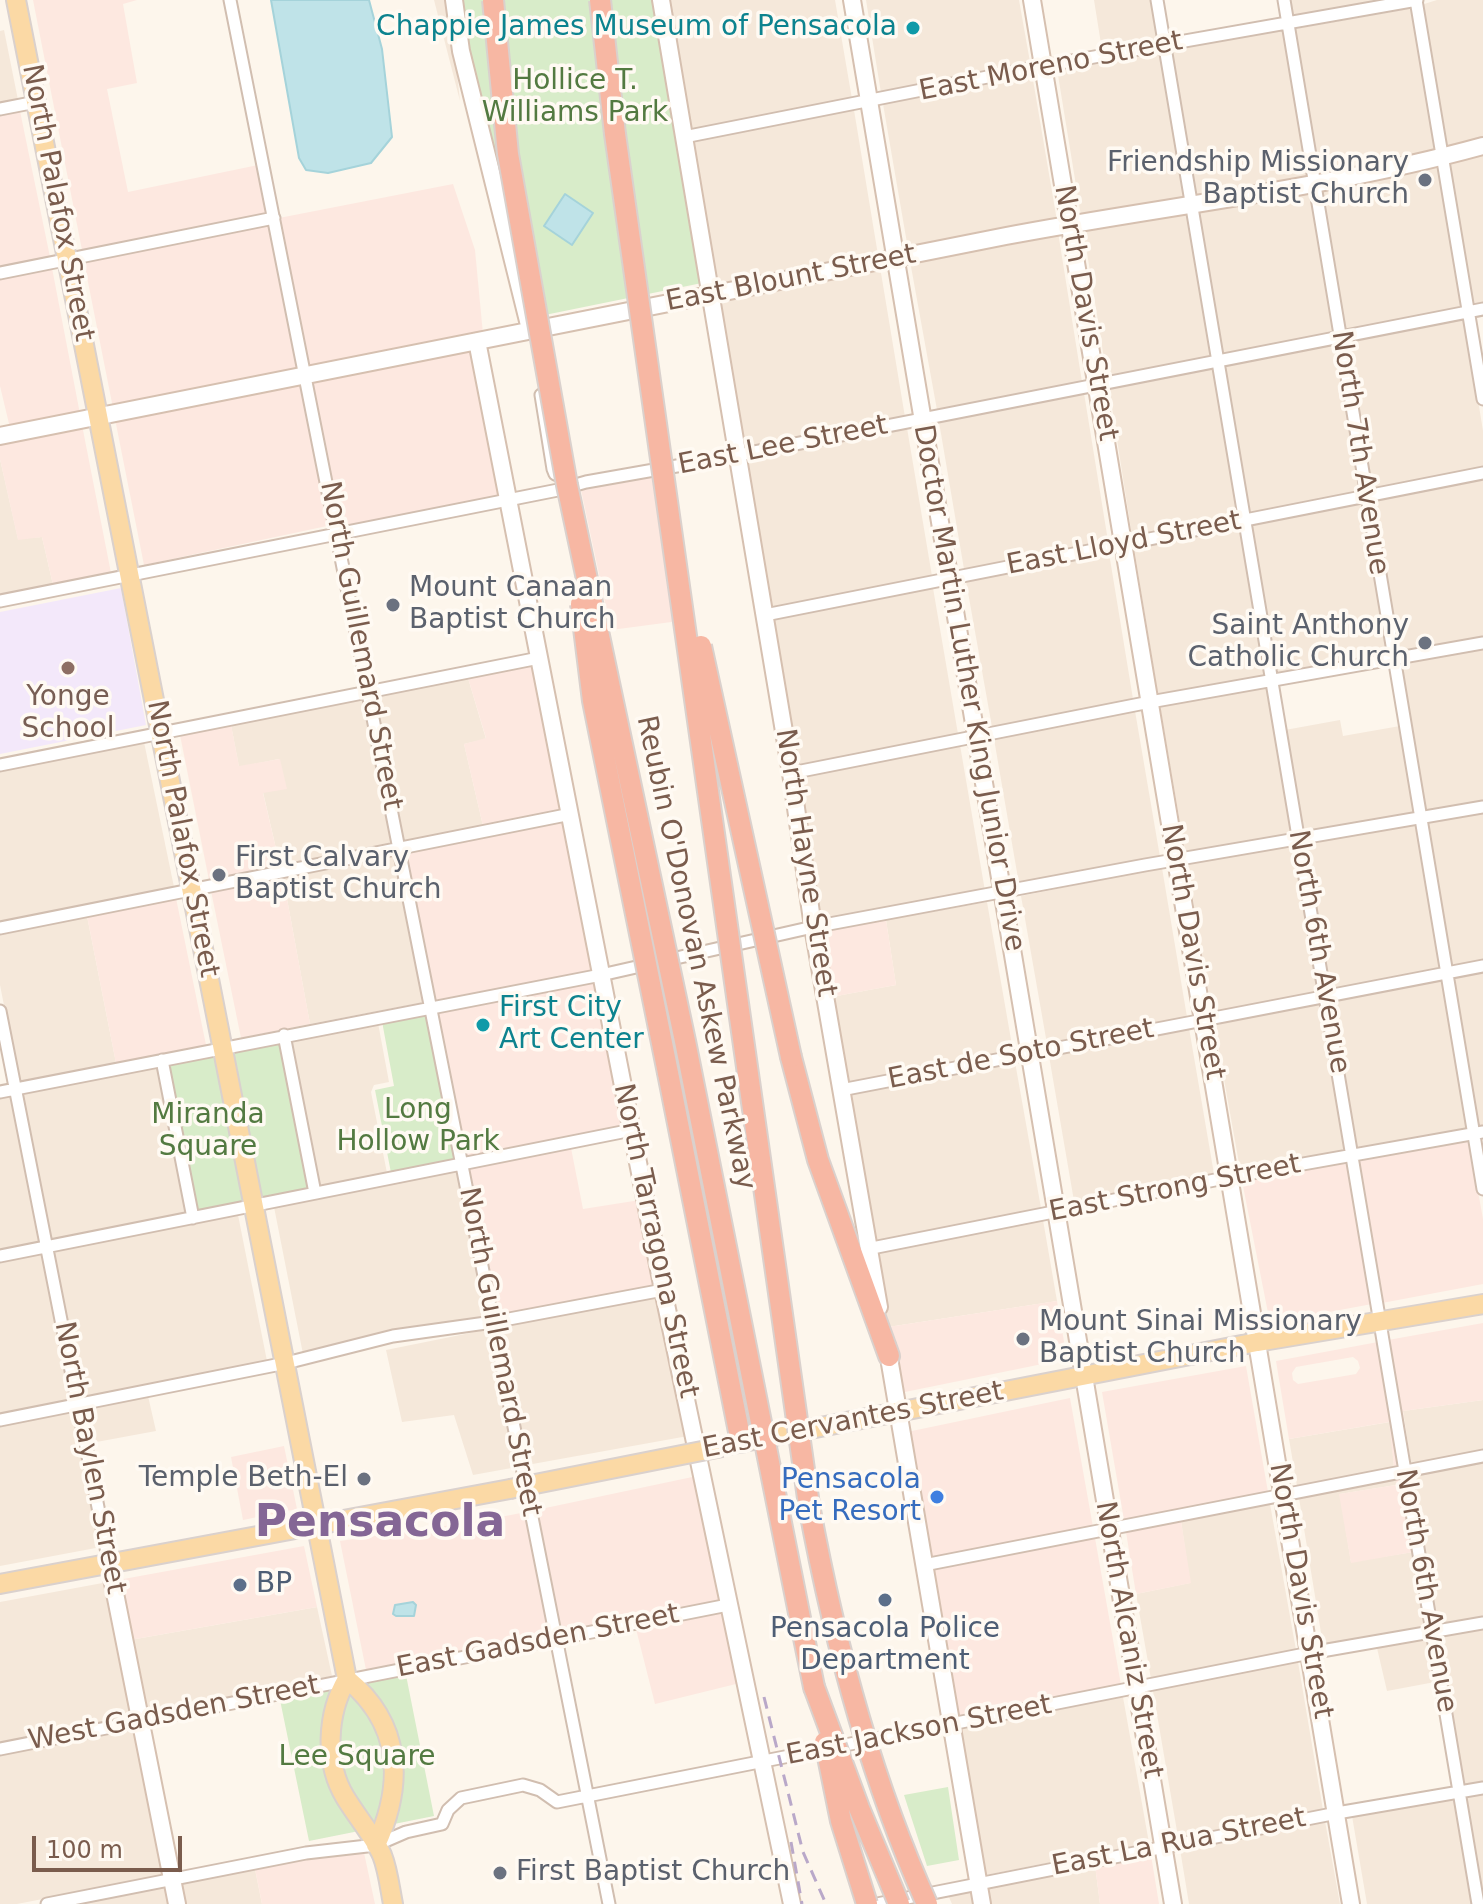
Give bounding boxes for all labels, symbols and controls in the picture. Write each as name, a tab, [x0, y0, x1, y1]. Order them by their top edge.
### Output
place label: Chappie James Museum of Pensacola	[376, 11, 897, 45]
marker: Chappie James Museum of Pensacola	[904, 19, 922, 37]
street label: East Moreno Street	[916, 25, 1186, 109]
street label: North Palafox Street	[14, 62, 100, 344]
park label: Hollice T. Williams Park	[482, 65, 668, 131]
place label: Friendship Missionary Baptist Church	[1107, 147, 1409, 213]
marker: Friendship Missionary Baptist Church	[1416, 171, 1434, 189]
street label: North Davis Street	[1046, 183, 1124, 443]
street label: East Blount Street	[663, 238, 919, 320]
street label: North 7th Avenue	[1323, 329, 1395, 577]
street label: East Lee Street	[675, 409, 891, 483]
street label: Doctor Martin Luther King Junior Drive	[905, 422, 1031, 954]
street label: North Guillemard Street	[312, 479, 408, 813]
street label: East Lloyd Street	[1004, 505, 1244, 583]
place label: Mount Canaan Baptist Church	[409, 572, 615, 638]
marker: Mount Canaan Baptist Church	[384, 596, 402, 614]
place label: Saint Anthony Catholic Church	[1188, 610, 1409, 676]
marker: Saint Anthony Catholic Church	[1416, 634, 1434, 652]
marker: Yonge School	[59, 659, 77, 677]
place label: Yonge School	[22, 681, 114, 747]
street label: North Palafox Street	[139, 698, 225, 980]
street label: Reubin O'Donovan Askew Parkway	[628, 713, 762, 1193]
street label: North Hayne Street	[767, 727, 843, 999]
street label: North Davis Street	[1153, 822, 1231, 1082]
street label: North 6th Avenue	[1280, 828, 1356, 1076]
place label: First Calvary Baptist Church	[235, 842, 441, 908]
marker: First Calvary Baptist Church	[210, 866, 228, 884]
place label: First City Art Center	[499, 992, 644, 1058]
street label: East de Soto Street	[885, 1013, 1157, 1097]
marker: First City Art Center	[474, 1016, 492, 1034]
street label: North Tarragona Street	[605, 1081, 705, 1401]
park label: Long Hollow Park	[336, 1094, 500, 1160]
park label: Miranda Square	[151, 1099, 265, 1165]
street label: East Strong Street	[1046, 1148, 1304, 1230]
street label: North Guillemard Street	[451, 1185, 547, 1519]
place label: Mount Sinai Missionary Baptist Church	[1039, 1306, 1362, 1372]
street label: North Baylen Street	[46, 1319, 132, 1597]
marker: Mount Sinai Missionary Baptist Church	[1014, 1330, 1032, 1348]
street label: East Cervantes Street	[700, 1375, 1006, 1467]
street label: North Davis Street	[1261, 1461, 1339, 1721]
place label: Temple Beth-El	[139, 1462, 348, 1496]
place label: Pensacola Pet Resort	[778, 1464, 921, 1530]
street label: North 6th Avenue	[1387, 1467, 1463, 1715]
marker: Temple Beth-El	[355, 1470, 373, 1488]
marker: Pensacola Pet Resort	[928, 1488, 946, 1506]
district label: Pensacola	[255, 1499, 505, 1551]
street label: North Alcaniz Street	[1087, 1499, 1169, 1781]
place label: BP	[256, 1568, 292, 1602]
marker: BP	[231, 1576, 249, 1594]
marker: Pensacola Police Department	[876, 1591, 894, 1609]
street label: East Gadsden Street	[394, 1598, 682, 1686]
place label: Pensacola Police Department	[770, 1613, 1000, 1679]
street label: West Gadsden Street	[26, 1669, 322, 1759]
street label: East Jackson Street	[783, 1689, 1055, 1773]
park label: Lee Square	[278, 1741, 436, 1775]
street label: East La Rua Street	[1049, 1802, 1309, 1884]
scale bar	[36, 1820, 186, 1870]
text: 100 m	[46, 1836, 123, 1864]
place label: First Baptist Church	[516, 1856, 790, 1890]
marker: First Baptist Church	[491, 1864, 509, 1882]

